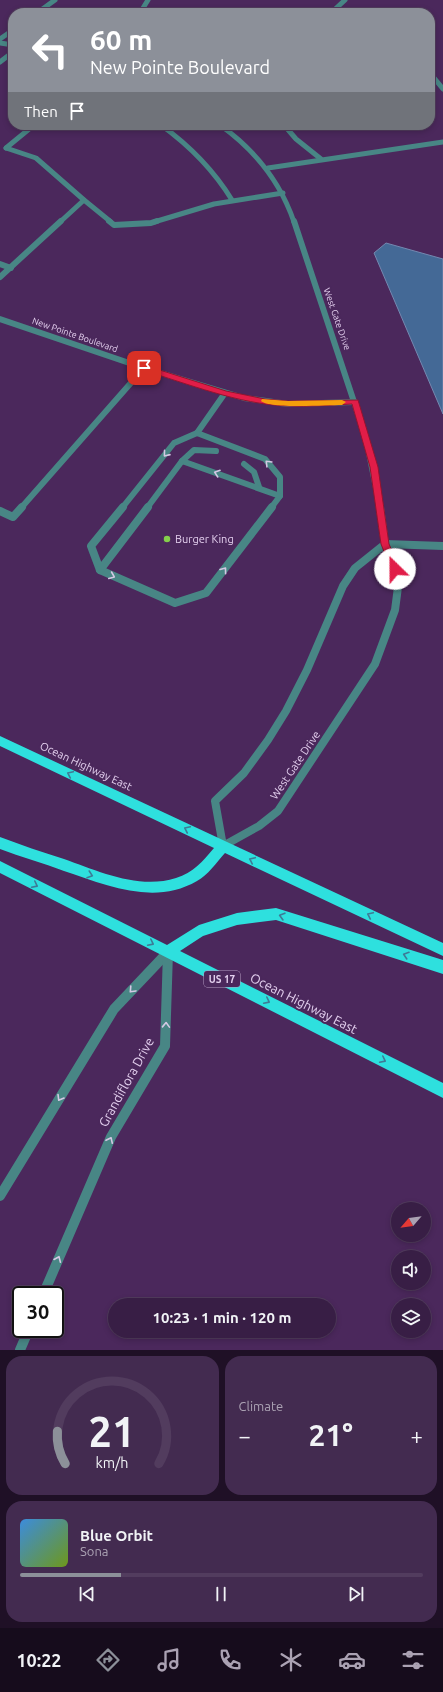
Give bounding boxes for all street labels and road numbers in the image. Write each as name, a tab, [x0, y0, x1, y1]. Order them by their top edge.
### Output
street label: West Gate Drive	[322, 287, 352, 351]
street label: New Pointe Boulevard	[31, 316, 119, 354]
street label: West Gate Drive	[268, 729, 322, 801]
street label: Ocean Highway East	[38, 739, 134, 793]
street label: Ocean Highway East	[248, 970, 360, 1036]
road number: US 17	[204, 971, 240, 987]
street label: Grandiflora Drive	[96, 1035, 156, 1129]

